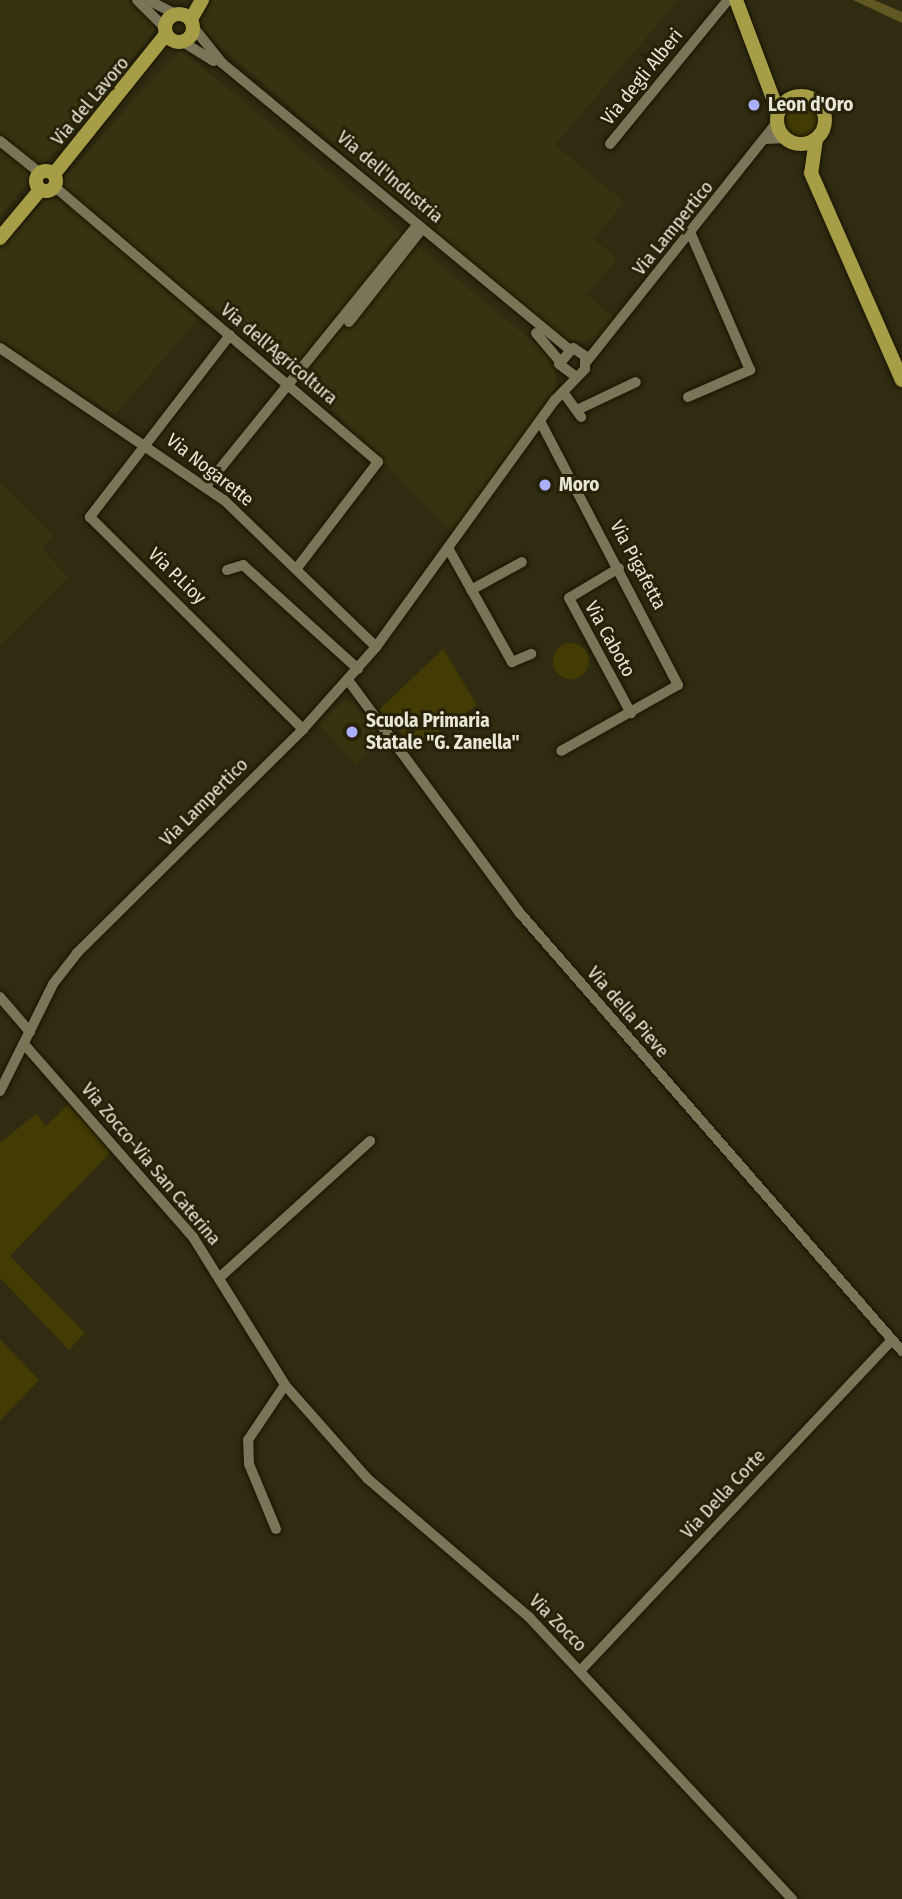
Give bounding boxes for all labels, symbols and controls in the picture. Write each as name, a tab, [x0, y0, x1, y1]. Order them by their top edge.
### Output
street label: Via degli Alberi	[596, 24, 688, 130]
street label: Via del Lavoro	[46, 52, 134, 150]
place label: Leon d'Oro	[768, 94, 853, 116]
marker: Leon d'Oro	[746, 97, 762, 113]
street label: Via dell'Industria	[332, 126, 448, 228]
street label: Via Lampertico	[628, 176, 718, 280]
street label: Via dell'Agricoltura	[216, 299, 342, 409]
street label: Via Nogarette	[162, 429, 258, 511]
place label: Moro	[559, 474, 599, 496]
marker: Moro	[537, 477, 553, 493]
street label: Via Pigafetta	[605, 517, 671, 613]
street label: Via P.Lioy	[143, 543, 211, 609]
street label: Via Caboto	[580, 597, 640, 681]
place label: Scuola Primaria Statale "G. Zanella"	[366, 710, 520, 754]
marker: Scuola Primaria Statale "G. Zanella"	[344, 724, 360, 740]
street label: Via Lampertico	[155, 753, 253, 851]
street label: Via della Pieve	[582, 962, 674, 1062]
street label: Via Zocco-Via San Caterina	[76, 1078, 226, 1250]
street label: Via Della Corte	[676, 1445, 770, 1543]
street label: Via Zocco	[524, 1589, 592, 1657]

